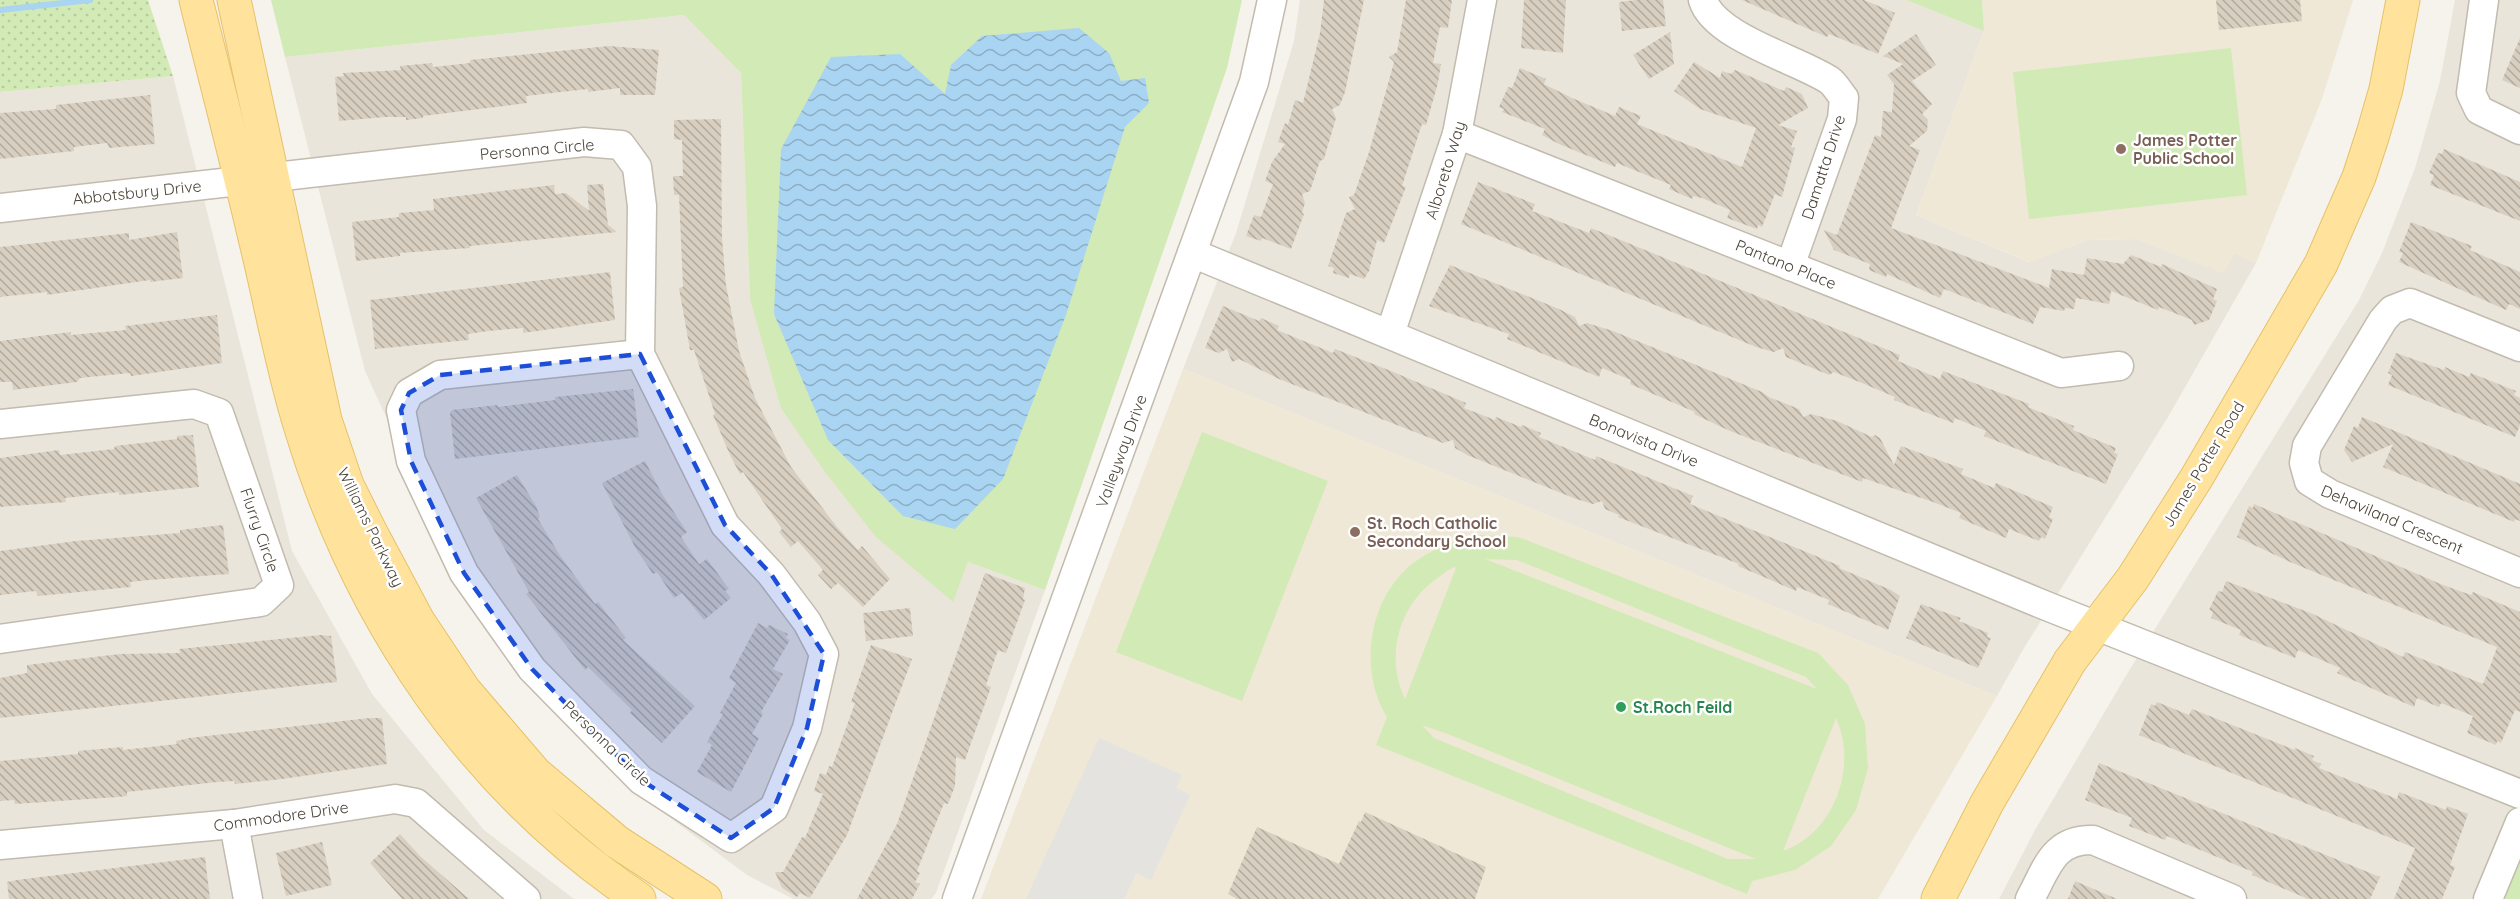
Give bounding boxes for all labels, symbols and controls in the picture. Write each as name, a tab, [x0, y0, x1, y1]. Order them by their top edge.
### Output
street label: Damatta Drive	[1797, 112, 1849, 222]
street label: Alboreto Way	[1421, 118, 1469, 222]
place label: James Potter Public School	[2133, 130, 2237, 168]
street label: Personna Circle	[479, 134, 595, 164]
marker: James Potter Public School	[2114, 142, 2128, 156]
street label: Abbotsbury Drive	[72, 175, 202, 209]
street label: Pantano Place	[1733, 235, 1839, 293]
street label: Valleyway Drive	[1091, 392, 1151, 510]
street label: James Potter Road	[2157, 397, 2249, 531]
street label: Bonavista Drive	[1586, 409, 1702, 471]
street label: Williams Parkway	[333, 464, 409, 590]
street label: Dehaviland Crescent	[2318, 480, 2466, 558]
street label: Flurry Circle	[236, 485, 284, 575]
place label: St. Roch Catholic Secondary School	[1367, 513, 1506, 551]
marker: St. Roch Catholic Secondary School	[1348, 525, 1362, 539]
street label: Personna Circle	[559, 696, 655, 790]
place label: St.Roch Feild	[1633, 697, 1732, 717]
marker: St.Roch Feild	[1614, 700, 1628, 714]
street label: Commodore Drive	[212, 797, 350, 835]

